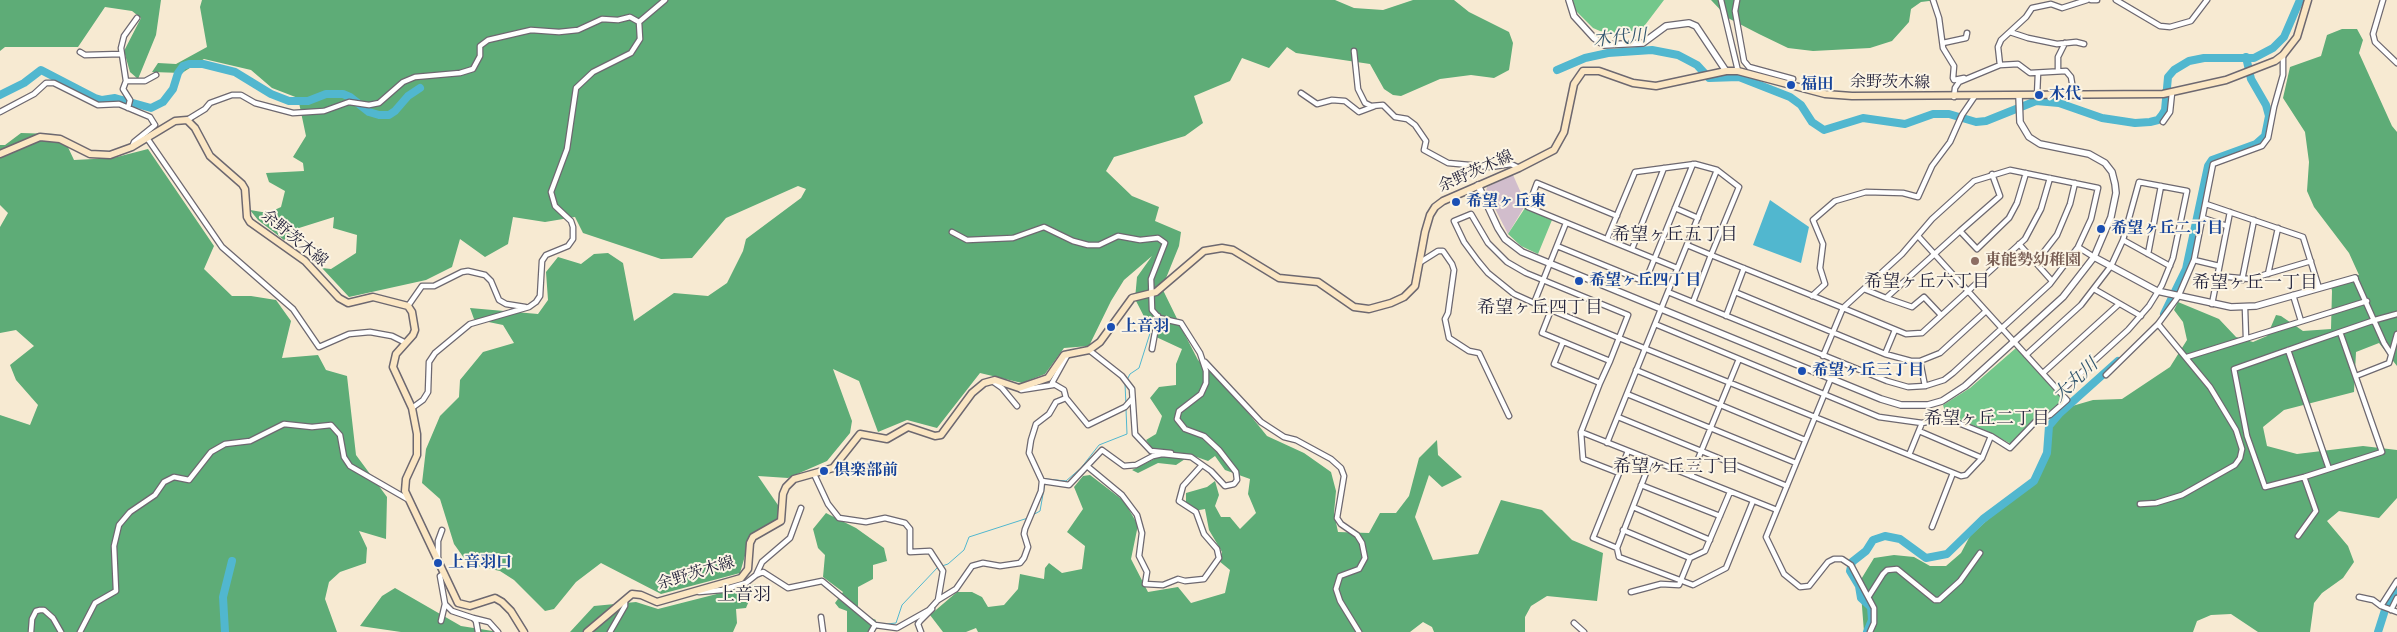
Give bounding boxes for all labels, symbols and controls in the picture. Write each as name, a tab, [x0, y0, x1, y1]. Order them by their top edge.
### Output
water label: 木代川	[1592, 26, 1648, 52]
street label: 余野茨木線	[1850, 73, 1930, 93]
place label: 福田	[1801, 75, 1833, 95]
marker: 福田	[1785, 79, 1797, 91]
place label: 木代	[2049, 85, 2081, 105]
marker: 木代	[2033, 89, 2045, 101]
street label: 余野茨木線	[1436, 147, 1516, 197]
place label: 希望ヶ丘東	[1466, 192, 1546, 212]
marker: 希望ヶ丘東	[1450, 196, 1462, 208]
street label: 余野茨木線	[257, 206, 331, 272]
place label: 希望ヶ丘二丁目	[2111, 219, 2223, 239]
marker: 希望ヶ丘二丁目	[2095, 223, 2107, 235]
district label: 希望ヶ丘五丁目	[1612, 225, 1738, 247]
place label: 東能勢幼稚園	[1985, 251, 2081, 271]
marker: 東能勢幼稚園	[1969, 255, 1981, 267]
place label: 希望ヶ丘四丁目	[1589, 271, 1701, 291]
district label: 希望ヶ丘六丁目	[1864, 272, 1990, 294]
district label: 希望ヶ丘一丁目	[2192, 273, 2318, 295]
marker: 希望ヶ丘四丁目	[1573, 275, 1585, 287]
district label: 希望ヶ丘四丁目	[1477, 298, 1603, 320]
place label: 上音羽	[1121, 317, 1169, 337]
marker: 上音羽	[1105, 321, 1117, 333]
water label: 大丸川	[2049, 355, 2103, 407]
place label: 希望ヶ丘三丁目	[1812, 361, 1924, 381]
marker: 希望ヶ丘三丁目	[1796, 365, 1808, 377]
district label: 希望ヶ丘二丁目	[1924, 409, 2050, 431]
district label: 希望ヶ丘三丁目	[1613, 457, 1739, 479]
place label: 倶楽部前	[834, 461, 898, 481]
marker: 倶楽部前	[818, 465, 830, 477]
place label: 上音羽口	[448, 553, 512, 573]
street label: 余野茨木線	[655, 553, 737, 595]
marker: 上音羽口	[432, 557, 444, 569]
district label: 上音羽	[717, 585, 771, 607]

